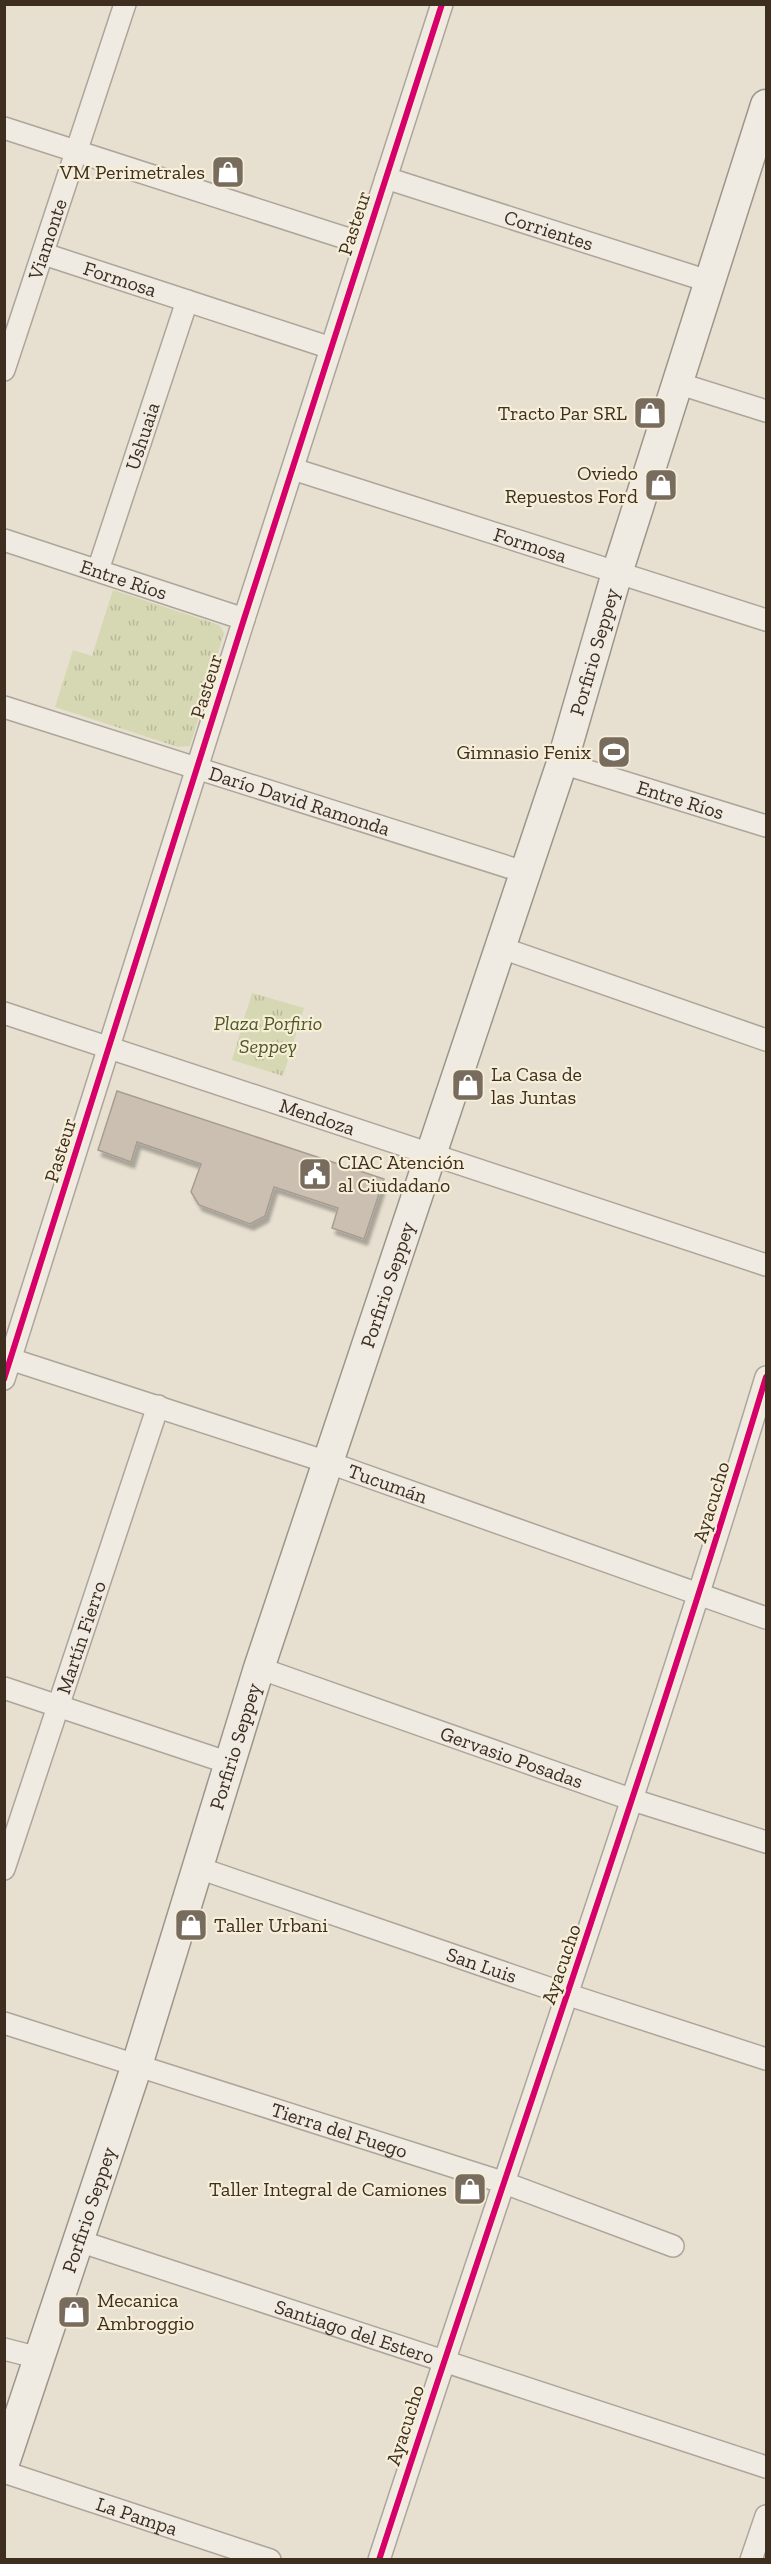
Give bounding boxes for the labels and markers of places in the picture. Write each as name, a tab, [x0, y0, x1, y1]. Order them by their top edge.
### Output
shop icon: VM Perimetrales	[210, 154, 246, 190]
place label: VM Perimetrales	[59, 160, 205, 184]
shop icon: Tracto Par SRL	[632, 395, 668, 431]
place label: Tracto Par SRL	[498, 401, 627, 425]
place label: Oviedo Repuestos Ford	[505, 461, 638, 508]
shop icon: Oviedo Repuestos Ford	[643, 467, 679, 503]
sports icon: Gimnasio Fenix	[596, 734, 632, 770]
place label: Gimnasio Fenix	[457, 740, 591, 764]
place label: La Casa de las Juntas	[491, 1062, 582, 1109]
shop icon: La Casa de las Juntas	[450, 1067, 486, 1103]
place label: CIAC Atención al Ciudadano	[338, 1150, 465, 1197]
public building icon: CIAC Atención al Ciudadano	[297, 1156, 333, 1192]
shop icon: Taller Urbani	[173, 1907, 209, 1943]
place label: Taller Urbani	[214, 1913, 328, 1937]
shop icon: Taller Integral de Camiones	[452, 2171, 488, 2207]
place label: Taller Integral de Camiones	[209, 2177, 447, 2201]
place label: Mecanica Ambroggio	[97, 2288, 194, 2335]
shop icon: Mecanica Ambroggio	[56, 2294, 92, 2330]

